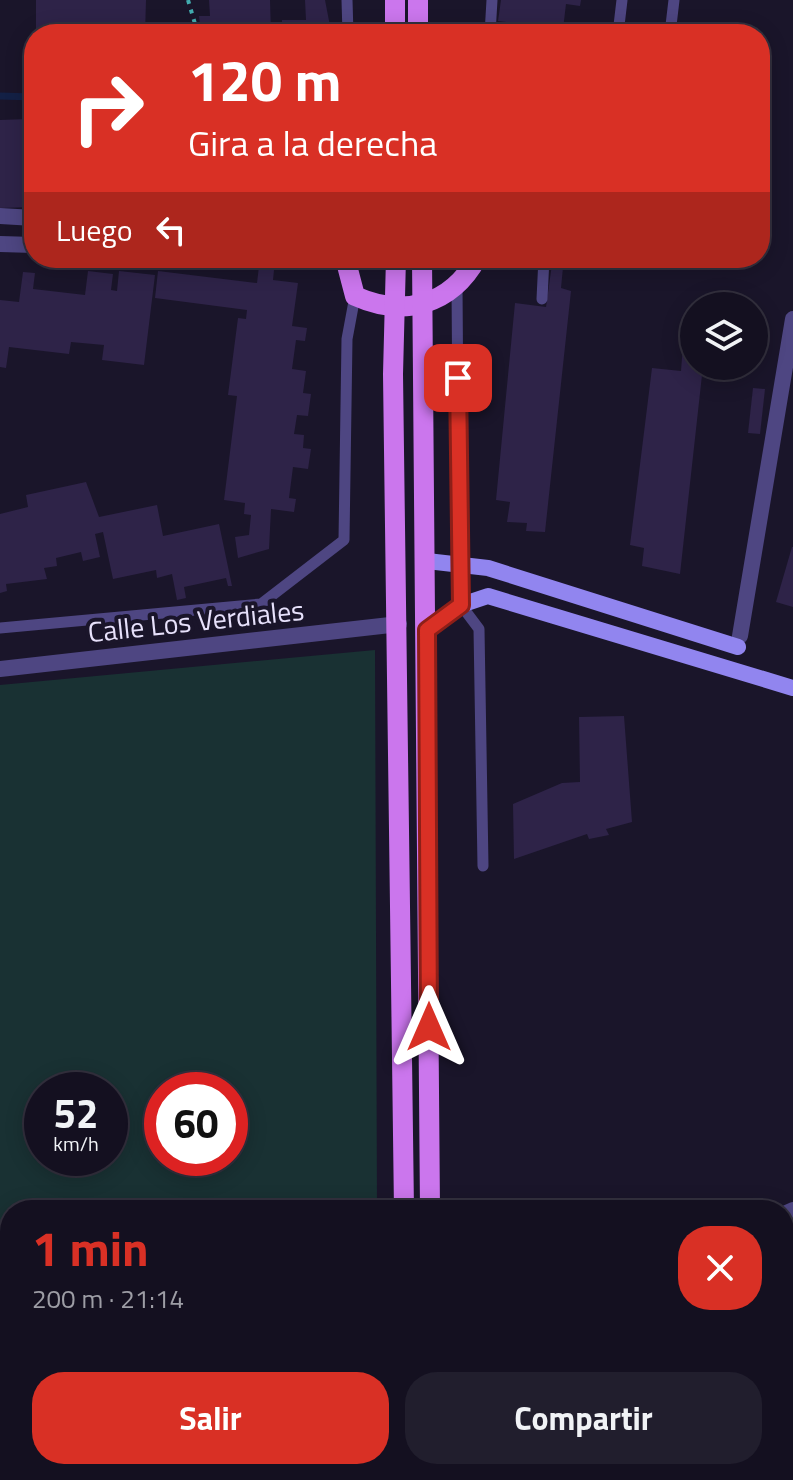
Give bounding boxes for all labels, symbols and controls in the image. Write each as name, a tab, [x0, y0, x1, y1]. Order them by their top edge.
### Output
text: 120 m	[188, 38, 341, 123]
icon: right	[56, 56, 160, 160]
text: Gira a la derecha	[188, 115, 437, 170]
text: Luego	[56, 207, 133, 253]
icon: left	[149, 208, 193, 252]
map controls	[680, 292, 768, 380]
button: layers	[680, 292, 768, 380]
pin	[424, 344, 492, 412]
icon: arrive	[436, 356, 480, 400]
street label: Calle Los Verdiales	[86, 588, 306, 653]
position arrow	[387, 985, 471, 1069]
speed limit sign: 60	[144, 1072, 248, 1176]
text: 52	[54, 1083, 98, 1144]
text: km/h	[53, 1128, 99, 1159]
text: 1 min	[32, 1212, 149, 1285]
button: close	[678, 1226, 762, 1310]
text: 200 m · 21:14	[32, 1279, 184, 1318]
button: Salir	[32, 1372, 389, 1464]
button: Compartir	[405, 1372, 762, 1464]

